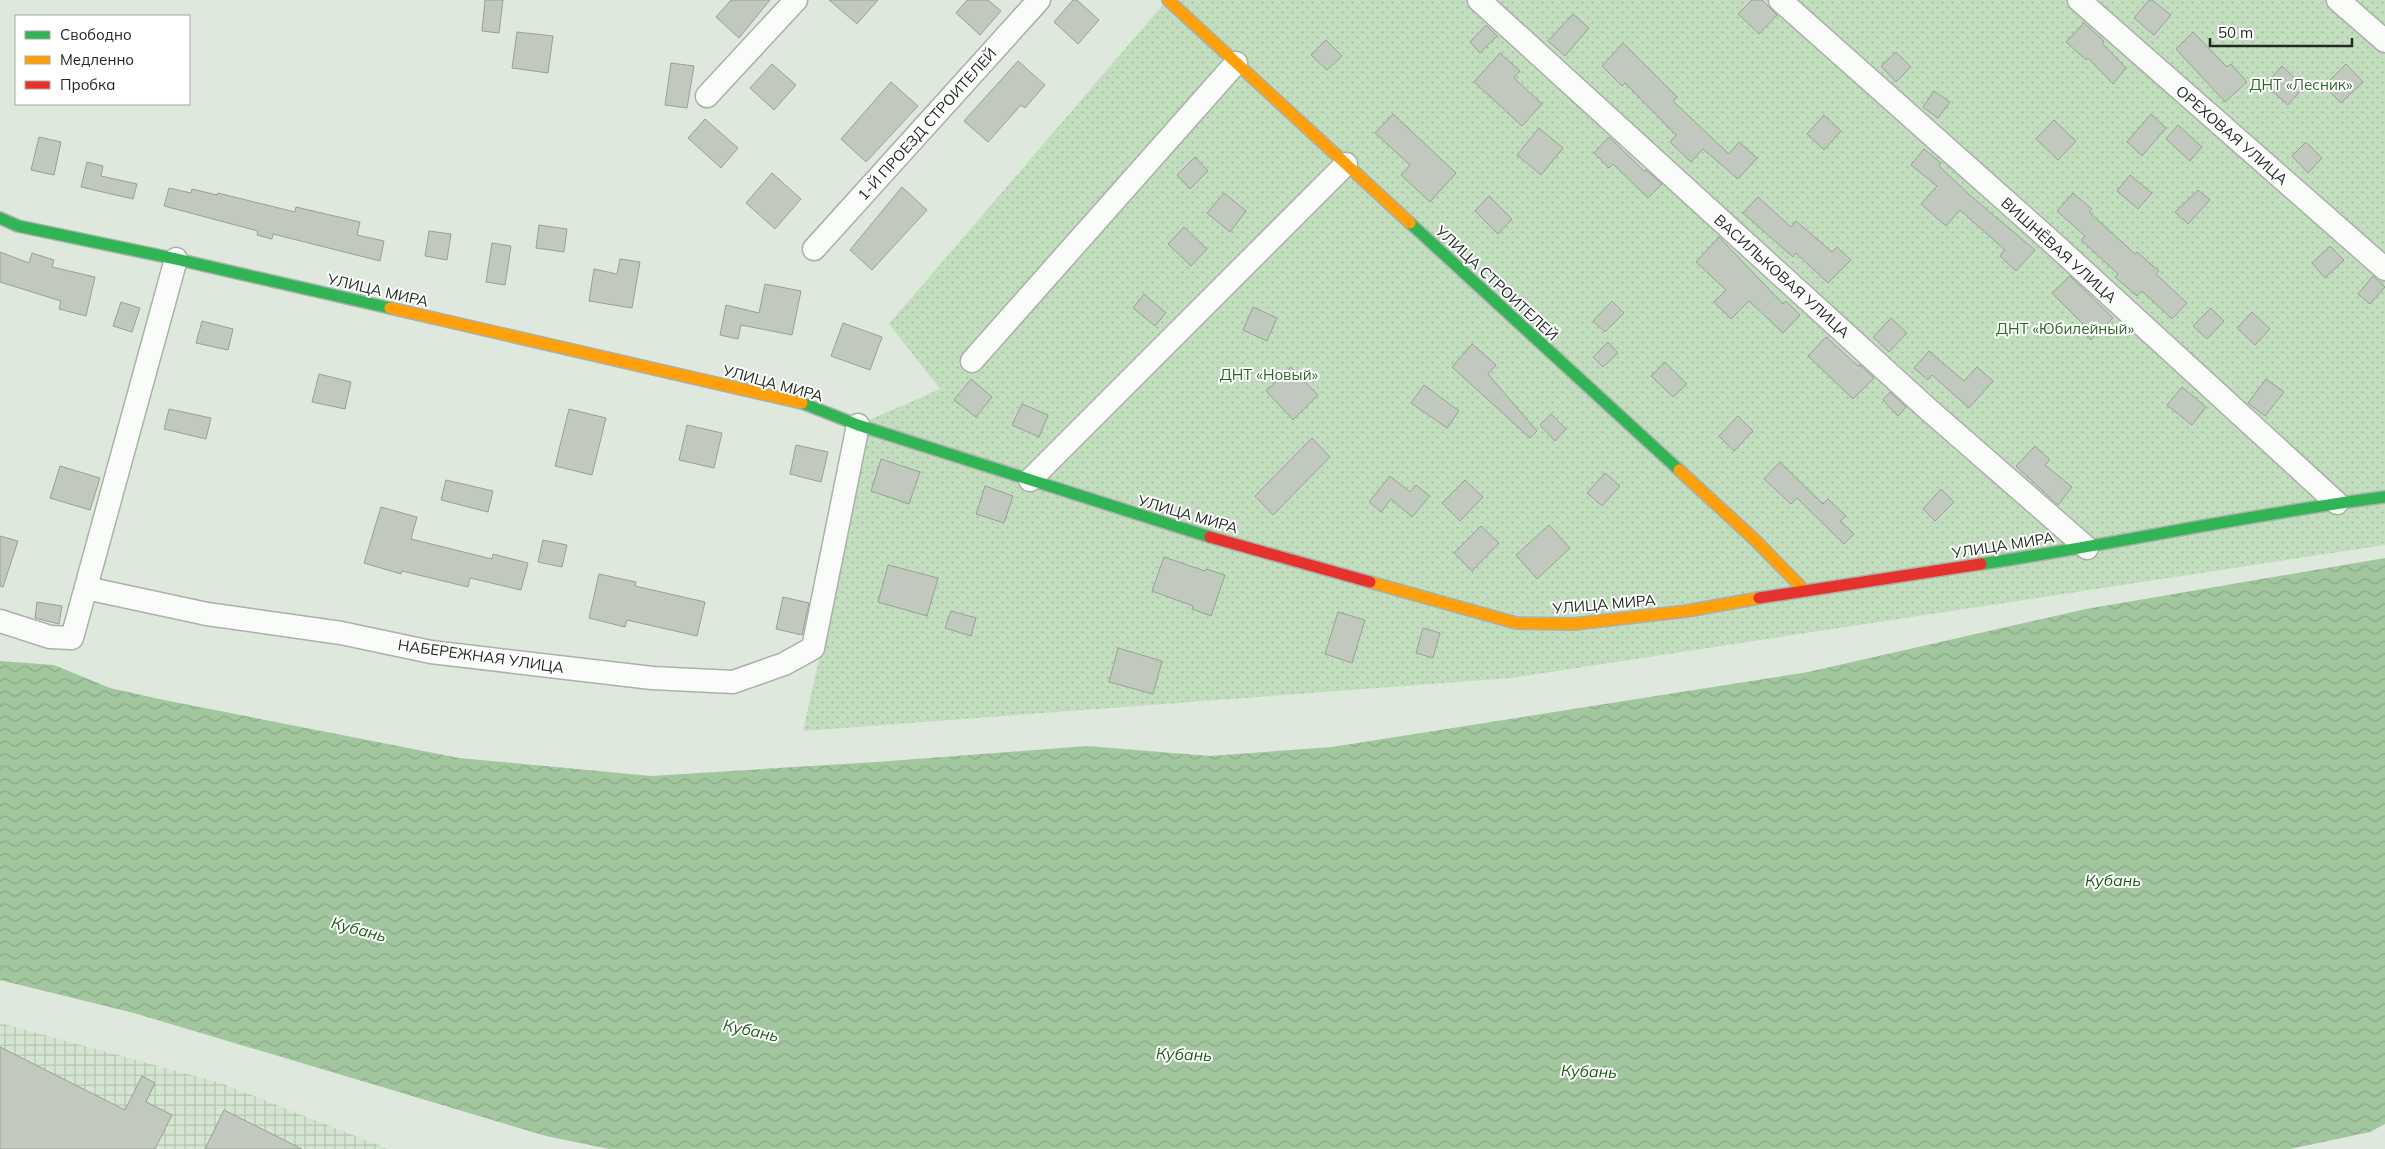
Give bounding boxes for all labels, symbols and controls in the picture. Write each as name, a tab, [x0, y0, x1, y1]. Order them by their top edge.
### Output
legend	[15, 15, 190, 105]
scale bar	[2210, 15, 2352, 47]
text: 50 m	[2218, 23, 2253, 42]
text: Свободно	[60, 25, 132, 44]
street label: 1-Й ПРОЕЗД СТРОИТЕЛЕЙ	[853, 44, 1001, 204]
text: Медленно	[60, 50, 134, 69]
text: Пробка	[60, 75, 115, 94]
park label: ДНТ «Лесник»	[2249, 75, 2353, 94]
street label: ОРЕХОВАЯ УЛИЦА	[2172, 81, 2292, 189]
street label: ВИШНЁВАЯ УЛИЦА	[1997, 193, 2121, 307]
street label: ВАСИЛЬКОВАЯ УЛИЦА	[1710, 210, 1854, 342]
street label: УЛИЦА СТРОИТЕЛЕЙ	[1431, 221, 1562, 345]
street label: УЛИЦА МИРА	[325, 269, 430, 311]
park label: ДНТ «Юбилейный»	[1996, 319, 2134, 338]
street label: УЛИЦА МИРА	[720, 360, 825, 406]
park label: ДНТ «Новый»	[1220, 365, 1319, 384]
street label: УЛИЦА МИРА	[1135, 490, 1240, 537]
street label: УЛИЦА МИРА	[1949, 528, 2056, 563]
street label: УЛИЦА МИРА	[1551, 590, 1656, 618]
street label: НАБЕРЕЖНАЯ УЛИЦА	[397, 635, 565, 677]
water label: Кубань	[2085, 870, 2141, 890]
water label: Кубань	[329, 912, 389, 946]
water label: Кубань	[721, 1014, 781, 1046]
water label: Кубань	[1156, 1043, 1213, 1065]
water label: Кубань	[1561, 1060, 1618, 1082]

